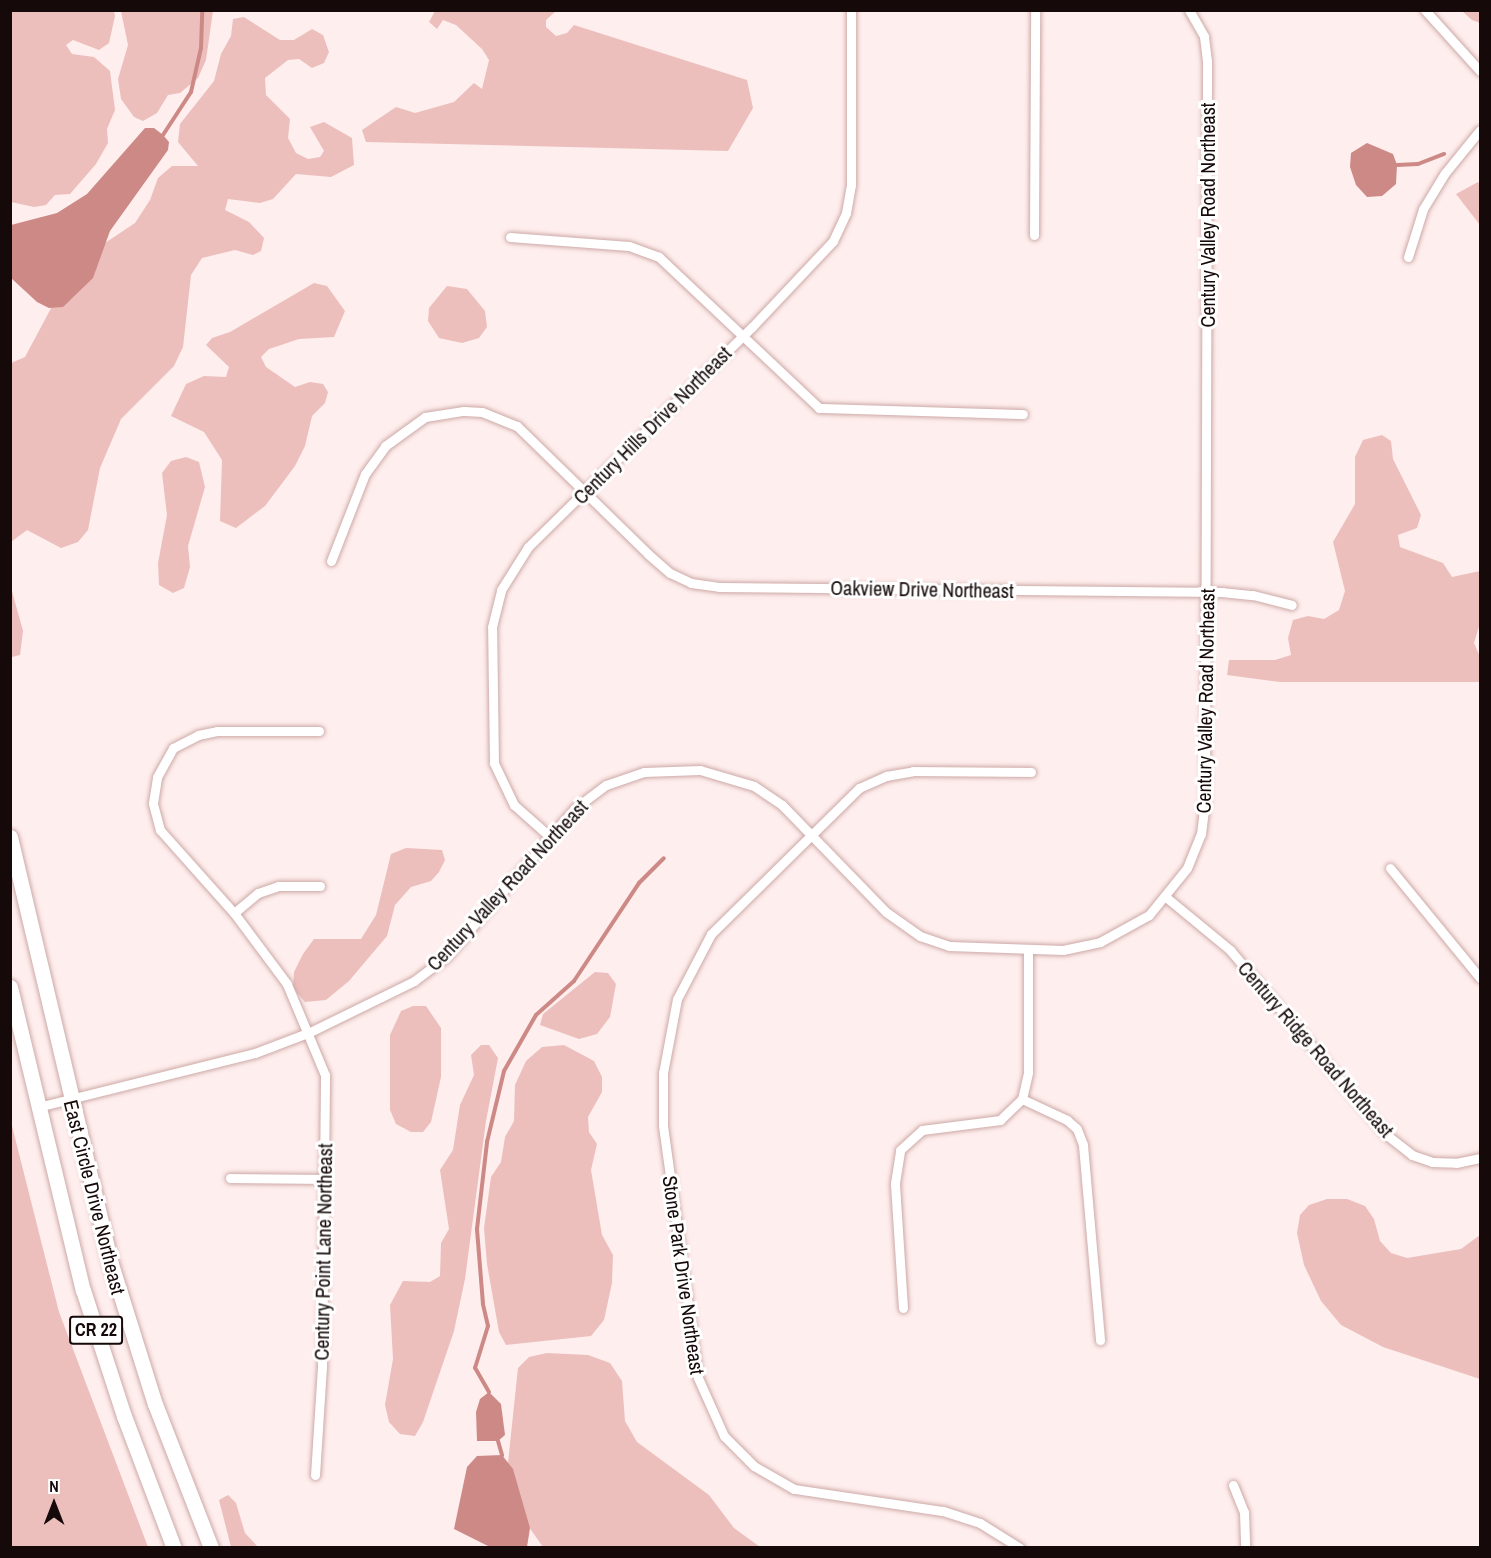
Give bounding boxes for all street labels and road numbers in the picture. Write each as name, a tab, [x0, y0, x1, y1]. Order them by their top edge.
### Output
street label: Century Valley Road Northeast	[1195, 103, 1219, 327]
street label: Century Hills Drive Northeast	[568, 341, 736, 509]
street label: Oakview Drive Northeast	[830, 575, 1014, 603]
street label: Century Valley Road Northeast	[1191, 588, 1219, 814]
street label: Century Valley Road Northeast	[422, 795, 592, 975]
street label: Century Ridge Road Northeast	[1233, 956, 1399, 1142]
street label: East Circle Drive Northeast	[59, 1097, 131, 1297]
street label: Century Point Lane Northeast	[309, 1143, 337, 1361]
street label: Stone Park Drive Northeast	[658, 1174, 710, 1376]
road number: CR 22	[69, 1315, 123, 1345]

